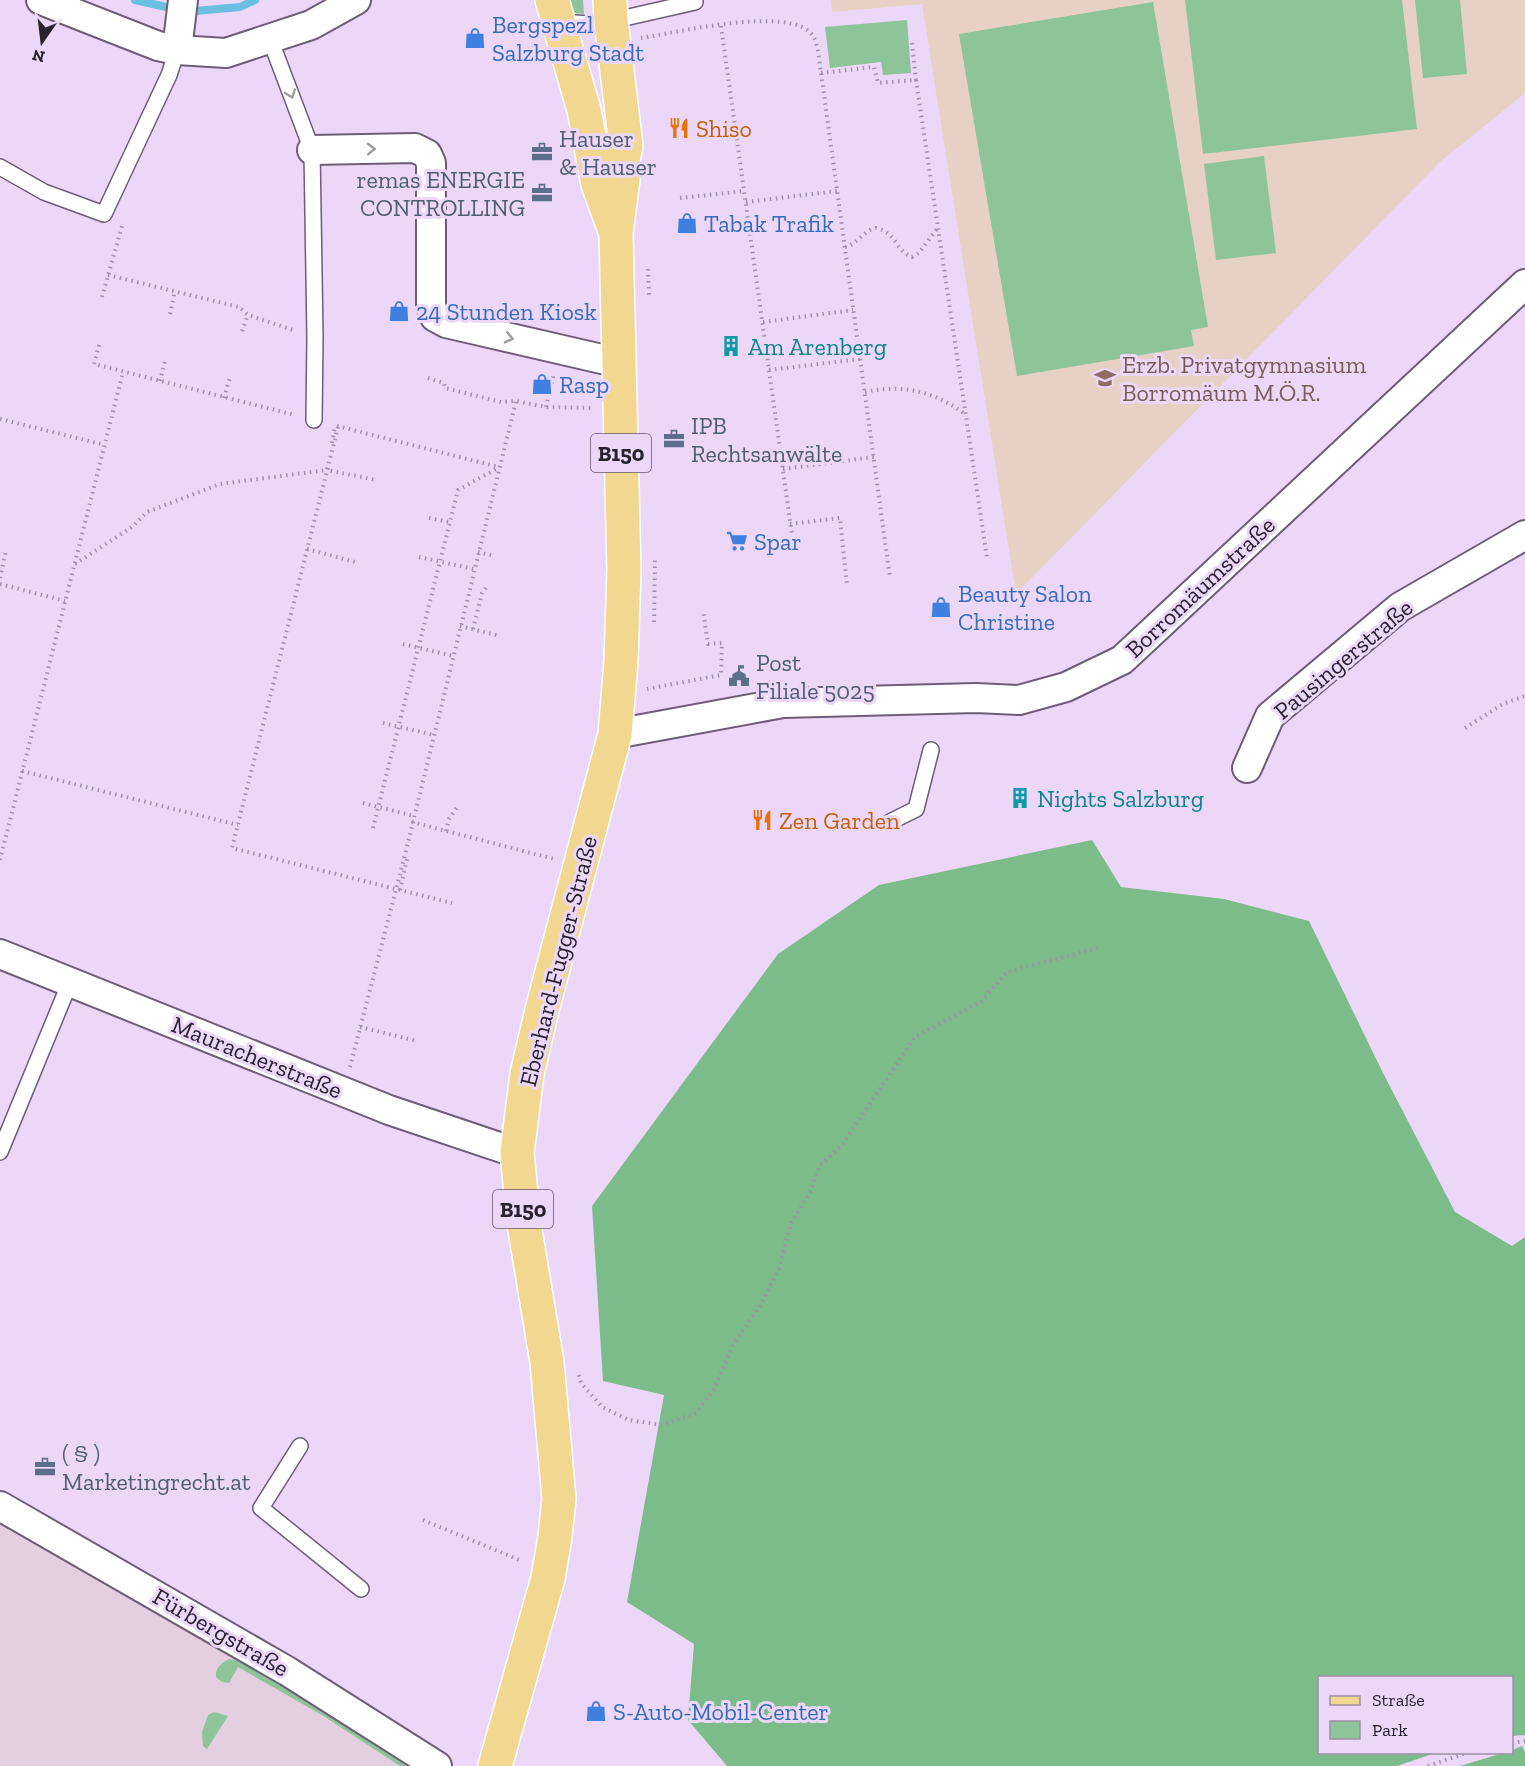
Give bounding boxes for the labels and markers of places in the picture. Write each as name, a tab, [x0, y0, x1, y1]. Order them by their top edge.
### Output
place label: Bergspezl Salzburg Stadt	[492, 10, 644, 67]
shop icon: Bergspezl Salzburg Stadt	[463, 26, 487, 50]
place label: Shiso	[696, 114, 752, 143]
restaurant icon: Shiso	[667, 116, 691, 140]
place label: Hauser & Hauser	[559, 124, 657, 181]
office icon: Hauser & Hauser	[530, 140, 554, 164]
place label: remas ENERGIE CONTROLLING	[356, 165, 525, 222]
office icon: remas ENERGIE CONTROLLING	[530, 181, 554, 205]
place label: Tabak Trafik	[704, 209, 835, 238]
shop icon: Tabak Trafik	[675, 211, 699, 235]
place label: 24 Stunden Kiosk	[416, 297, 597, 326]
shop icon: 24 Stunden Kiosk	[387, 299, 411, 323]
place label: Am Arenberg	[748, 332, 887, 361]
building icon: Am Arenberg	[719, 334, 743, 358]
place label: Erzb. Privatgymnasium Borromäum M.Ö.R.	[1122, 350, 1367, 407]
school or university icon: Erzb. Privatgymnasium Borromäum M.Ö.R.	[1093, 366, 1117, 390]
place label: Rasp	[559, 370, 609, 399]
shop icon: Rasp	[530, 372, 554, 396]
place label: IPB Rechtsanwälte	[691, 411, 842, 468]
office icon: IPB Rechtsanwälte	[662, 427, 686, 451]
place label: Spar	[754, 527, 802, 556]
supermarket icon: Spar	[725, 529, 749, 553]
place label: Beauty Salon Christine	[958, 579, 1092, 636]
shop icon: Beauty Salon Christine	[929, 595, 953, 619]
place label: Post Filiale 5025	[756, 648, 875, 705]
public building icon: Post Filiale 5025	[727, 664, 751, 688]
place label: Nights Salzburg	[1037, 784, 1204, 813]
building icon: Nights Salzburg	[1008, 786, 1032, 810]
place label: Zen Garden	[779, 806, 900, 835]
restaurant icon: Zen Garden	[750, 808, 774, 832]
place label: ( § ) Marketingrecht.at	[62, 1439, 251, 1496]
office icon: ( § ) Marketingrecht.at	[33, 1455, 57, 1479]
place label: S-Auto-Mobil-Center	[613, 1697, 829, 1726]
shop icon: S-Auto-Mobil-Center	[584, 1699, 608, 1723]

